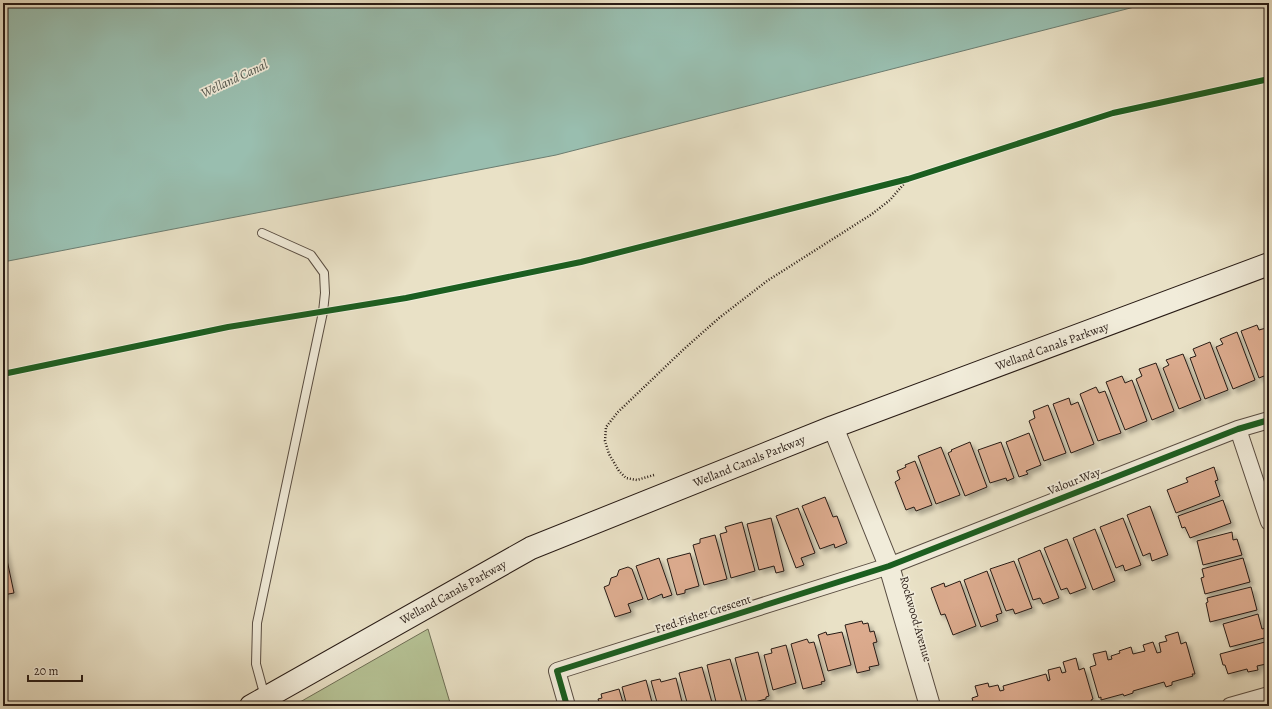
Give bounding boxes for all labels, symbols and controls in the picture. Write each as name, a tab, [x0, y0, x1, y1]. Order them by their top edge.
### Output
water label: Welland Canal	[198, 55, 271, 101]
street label: Welland Canals Parkway	[992, 318, 1111, 374]
street label: Welland Canals Parkway	[690, 431, 808, 491]
street label: Valour Way	[1044, 463, 1103, 499]
street label: Welland Canals Parkway	[396, 556, 510, 628]
street label: Rockwood Avenue	[896, 574, 936, 664]
street label: Fred Fisher Crescent	[653, 591, 753, 637]
scale bar	[28, 657, 82, 683]
text: 20 m	[34, 663, 58, 679]

